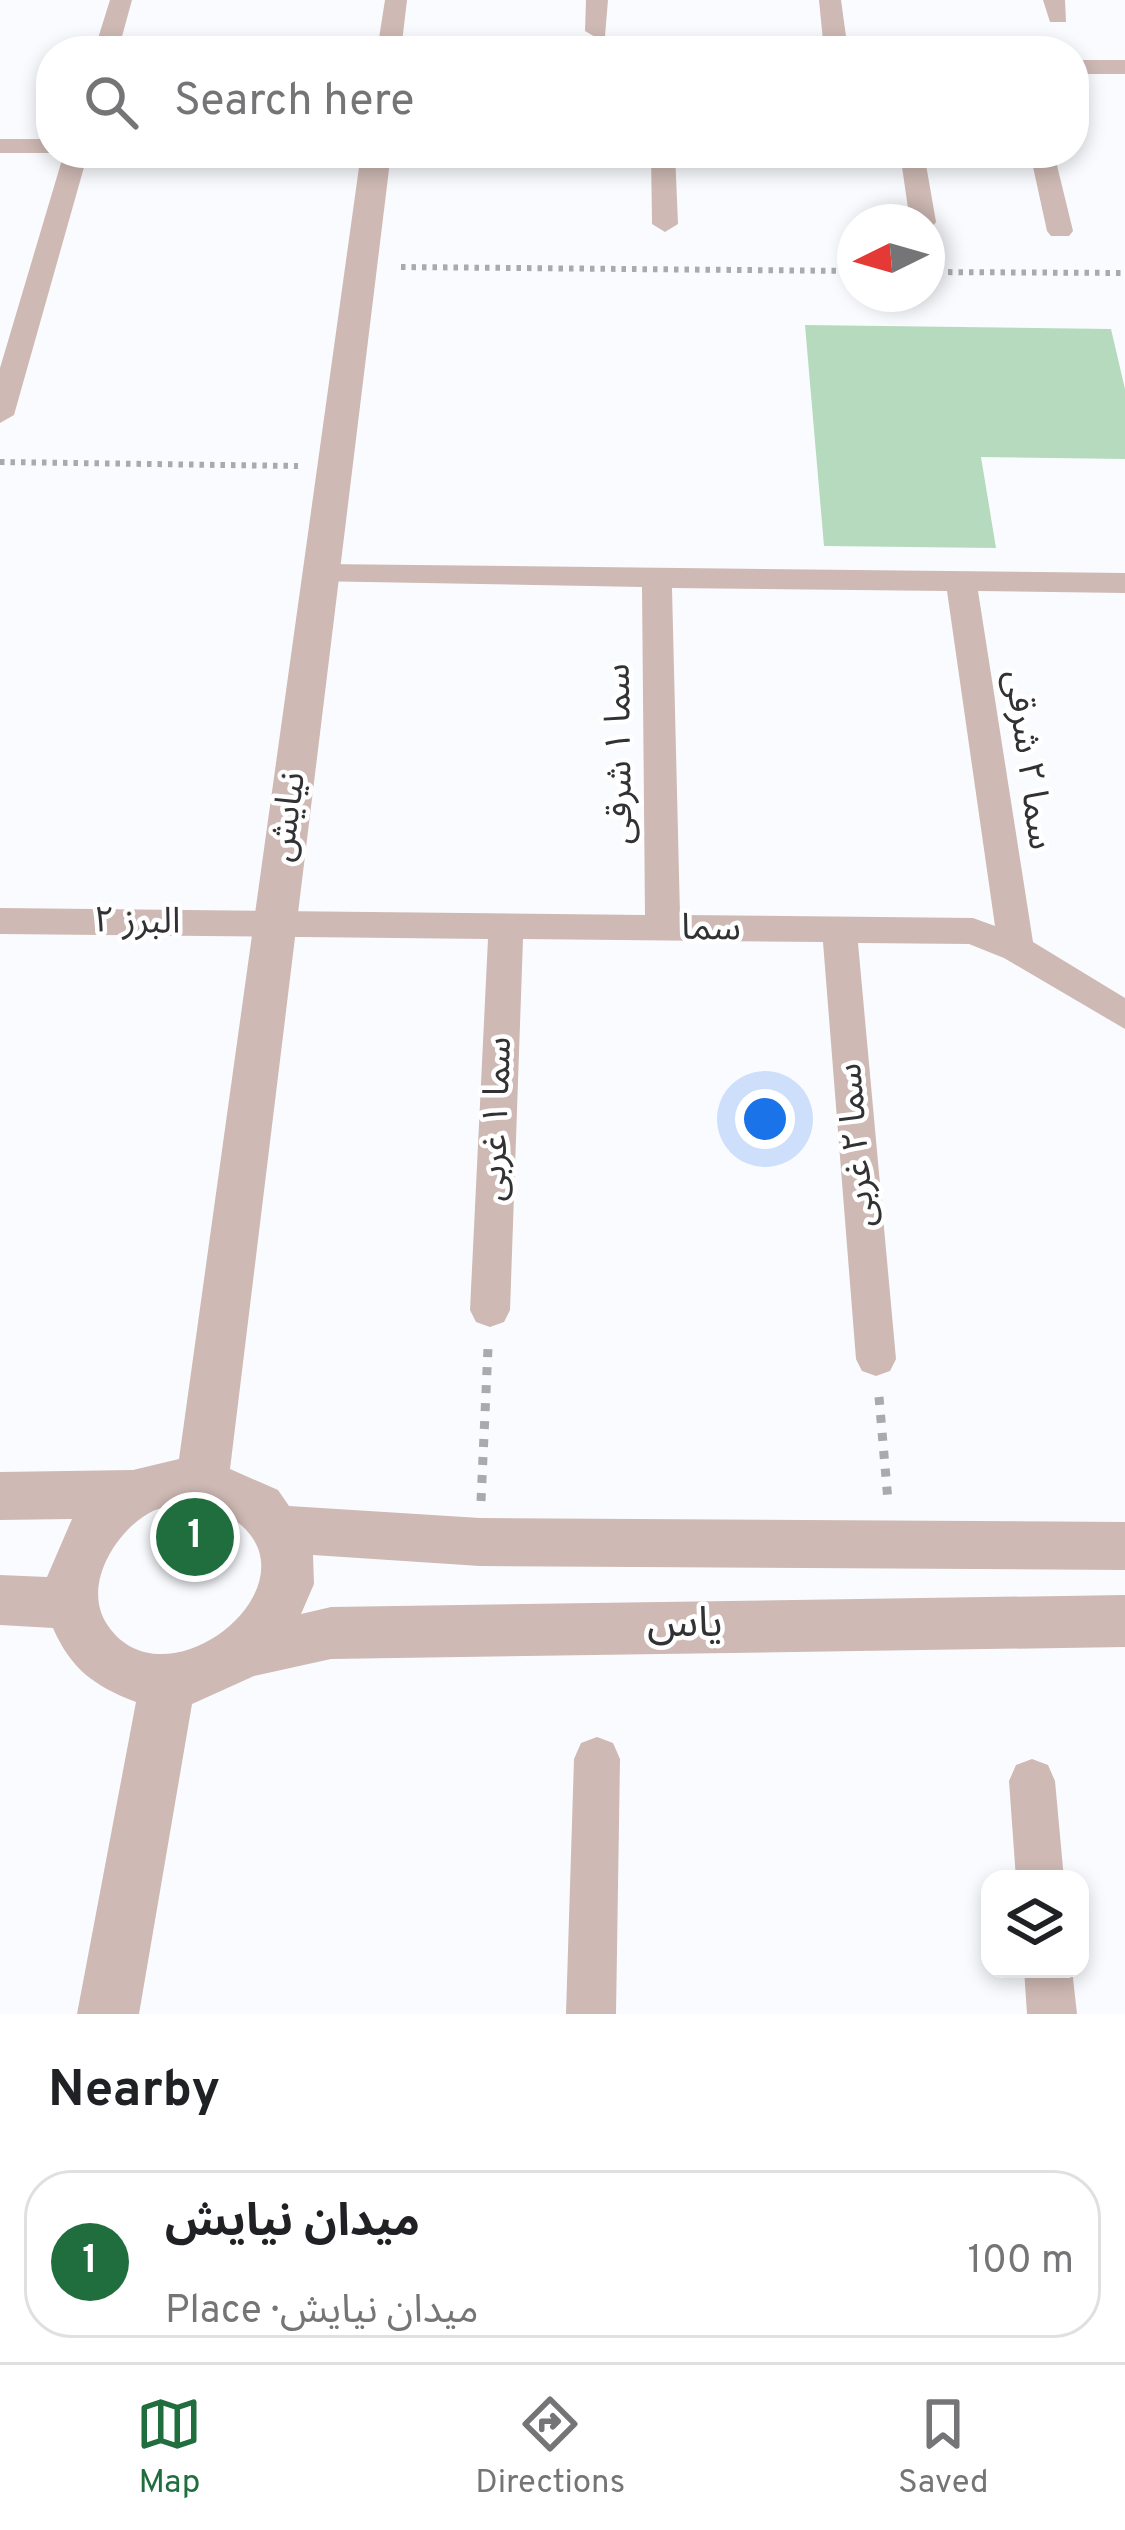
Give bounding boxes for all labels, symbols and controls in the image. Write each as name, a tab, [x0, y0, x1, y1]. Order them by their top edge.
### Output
search box	[36, 36, 1089, 168]
icon: search	[78, 69, 144, 135]
text: Search here	[174, 74, 414, 131]
north arrow	[837, 204, 945, 312]
street label: سما ۱ شرقی	[596, 663, 646, 845]
street label: سما ۲ شرقی	[992, 667, 1062, 853]
street label: نیایش	[260, 769, 318, 865]
street label: البرز ۲	[93, 899, 181, 947]
street label: سما	[681, 906, 741, 954]
street label: سما ۱ غربی	[472, 1036, 524, 1202]
street label: سما ۲ غربی	[828, 1061, 888, 1229]
your location	[735, 1089, 795, 1149]
pin: 1	[156, 1492, 234, 1582]
street label: یاس	[647, 1599, 723, 1652]
map controls	[981, 1870, 1089, 1978]
button: layers	[981, 1870, 1089, 1978]
text: Nearby	[48, 2060, 220, 2125]
text: میدان نیایش	[165, 2195, 420, 2252]
text: 1	[82, 2238, 98, 2287]
text: 100 m	[967, 2238, 1074, 2287]
text: Place · میدان نیایش	[165, 2288, 479, 2337]
tab: Map	[136, 2391, 202, 2505]
tab: Directions	[475, 2391, 625, 2505]
tab: Saved	[898, 2391, 989, 2505]

